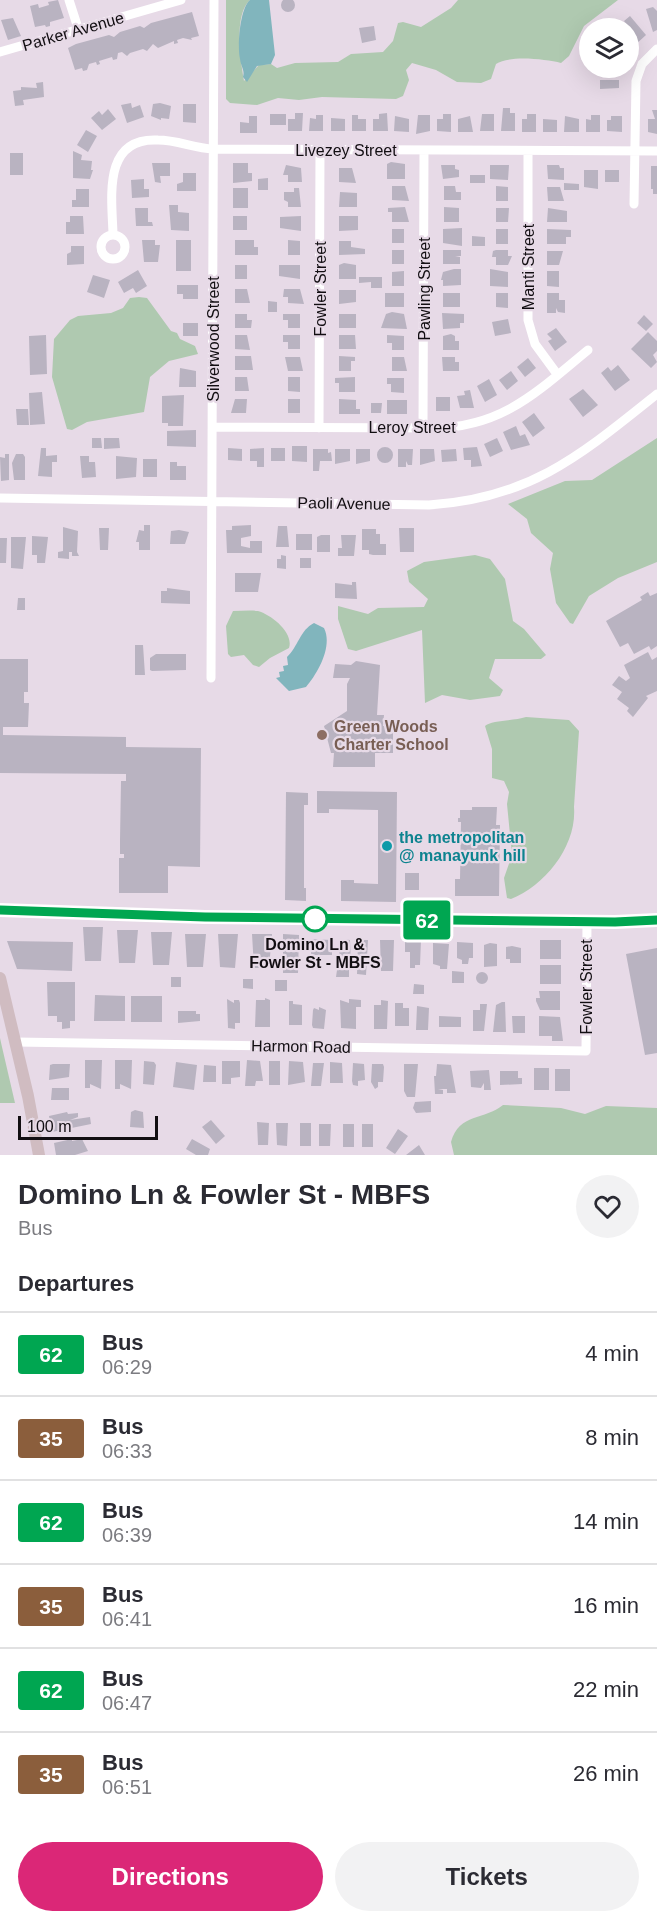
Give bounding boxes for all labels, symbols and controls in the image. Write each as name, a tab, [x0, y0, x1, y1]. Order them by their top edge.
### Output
street label: Parker Avenue	[20, 9, 126, 54]
map controls	[579, 18, 639, 78]
button: layers	[579, 18, 639, 78]
street label: Livezey Street	[295, 142, 397, 159]
street label: Manti Street	[520, 223, 537, 310]
street label: Pawling Street	[416, 237, 433, 341]
street label: Fowler Street	[312, 241, 329, 337]
street label: Silverwood Street	[205, 276, 222, 402]
street label: Leroy Street	[368, 419, 456, 436]
street label: Paoli Avenue	[297, 494, 391, 513]
place label: Green Woods Charter School	[334, 718, 449, 753]
marker: Green Woods Charter School	[315, 728, 329, 742]
place label: the metropolitan @ manayunk hill	[399, 829, 526, 864]
marker: the metropolitan @ manayunk hill	[380, 839, 394, 853]
line badge: 62	[400, 900, 454, 940]
marker: Domino Ln & Fowler St - MBFS	[302, 906, 328, 932]
text: 62	[415, 909, 439, 932]
place label: Domino Ln & Fowler St - MBFS	[249, 936, 381, 971]
street label: Fowler Street	[578, 939, 595, 1035]
street label: Harmon Road	[251, 1037, 351, 1056]
scale bar	[18, 1113, 158, 1140]
text: 100 m	[27, 1118, 71, 1135]
button: heart	[576, 1175, 639, 1238]
text: Domino Ln & Fowler St - MBFS	[18, 1179, 430, 1210]
text: Bus	[18, 1217, 52, 1239]
text: Departures	[18, 1271, 134, 1296]
text: Bus	[102, 1330, 144, 1355]
text: 4 min	[585, 1341, 639, 1366]
text: 62	[39, 1343, 63, 1366]
text: 06:29	[102, 1356, 152, 1378]
text: Bus	[102, 1414, 144, 1439]
text: 8 min	[585, 1425, 639, 1450]
text: 35	[39, 1427, 63, 1450]
text: 06:33	[102, 1440, 152, 1462]
text: Bus	[102, 1498, 144, 1523]
text: 14 min	[573, 1509, 639, 1534]
text: 62	[39, 1511, 63, 1534]
text: 06:39	[102, 1524, 152, 1546]
text: Bus	[102, 1582, 144, 1607]
text: 16 min	[573, 1593, 639, 1618]
text: 35	[39, 1595, 63, 1618]
text: 06:41	[102, 1608, 152, 1630]
text: Bus	[102, 1666, 144, 1691]
text: 22 min	[573, 1677, 639, 1702]
text: 62	[39, 1679, 63, 1702]
text: 06:47	[102, 1692, 152, 1714]
text: Bus	[102, 1750, 144, 1775]
text: 26 min	[573, 1761, 639, 1786]
text: 35	[39, 1763, 63, 1786]
text: 06:51	[102, 1776, 152, 1798]
button: Directions	[18, 1842, 323, 1911]
button: Tickets	[335, 1842, 639, 1911]

